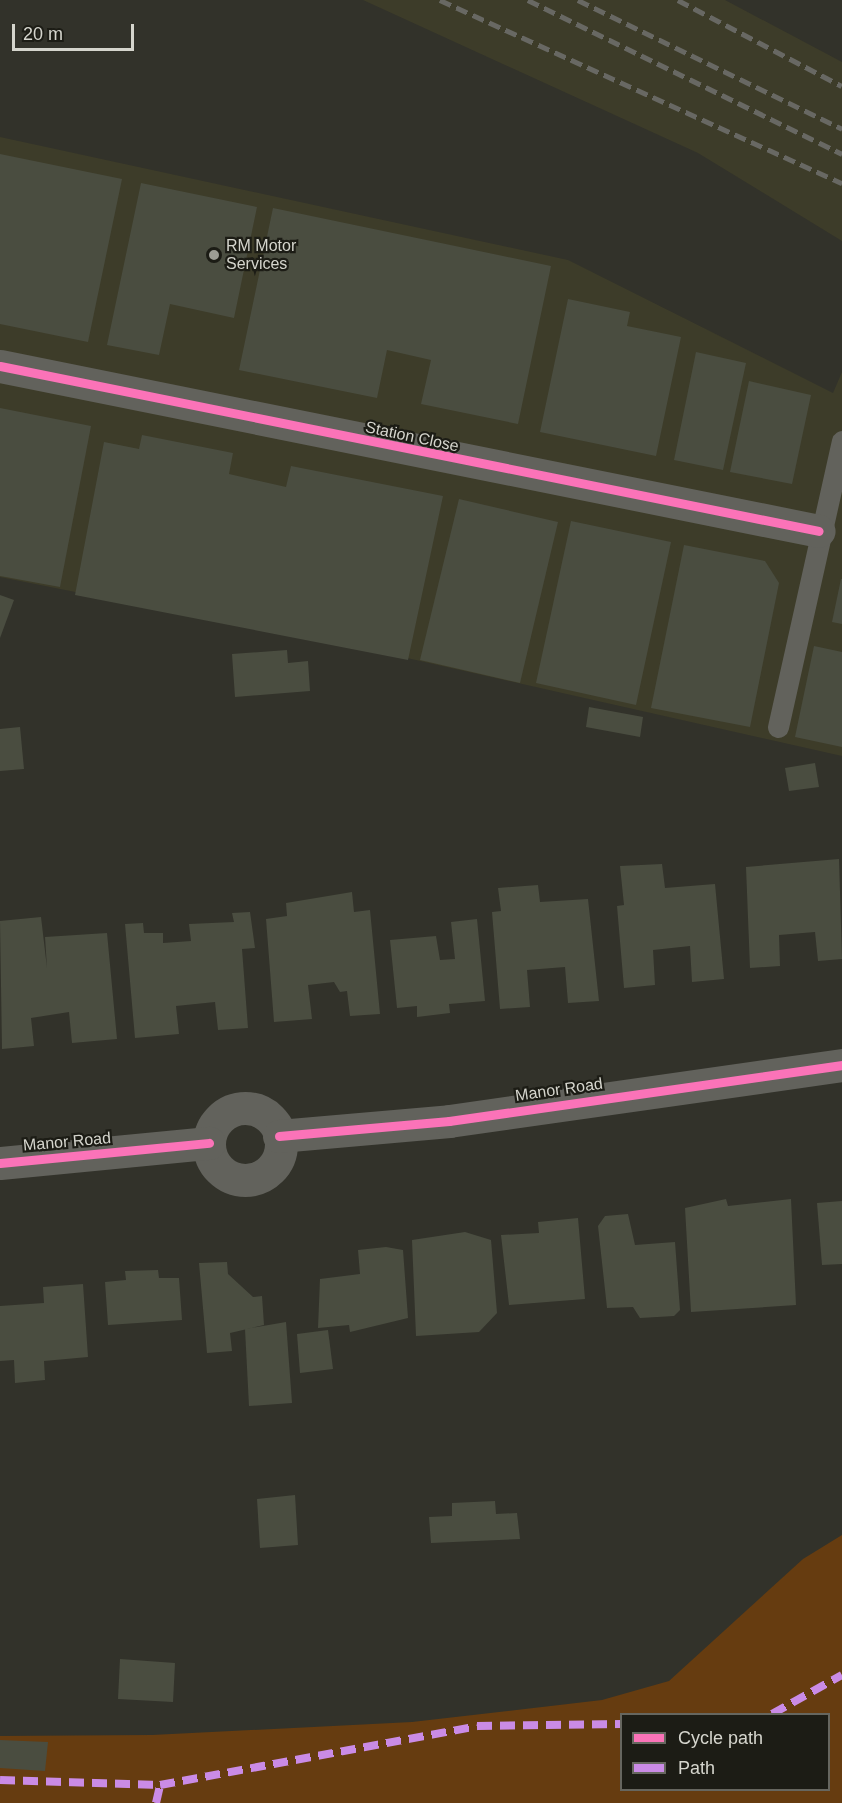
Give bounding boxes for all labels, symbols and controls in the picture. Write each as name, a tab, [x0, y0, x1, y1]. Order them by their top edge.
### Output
scale bar	[15, 12, 136, 50]
text: 20 m	[23, 24, 63, 44]
place label: RM Motor Services	[226, 236, 296, 274]
marker: RM Motor Services	[207, 248, 221, 262]
street label: Station Close	[363, 418, 461, 456]
street label: Manor Road	[514, 1074, 604, 1106]
street label: Manor Road	[22, 1129, 112, 1155]
legend	[620, 1713, 830, 1791]
text: Cycle path	[678, 1728, 763, 1748]
text: Path	[678, 1758, 715, 1778]

